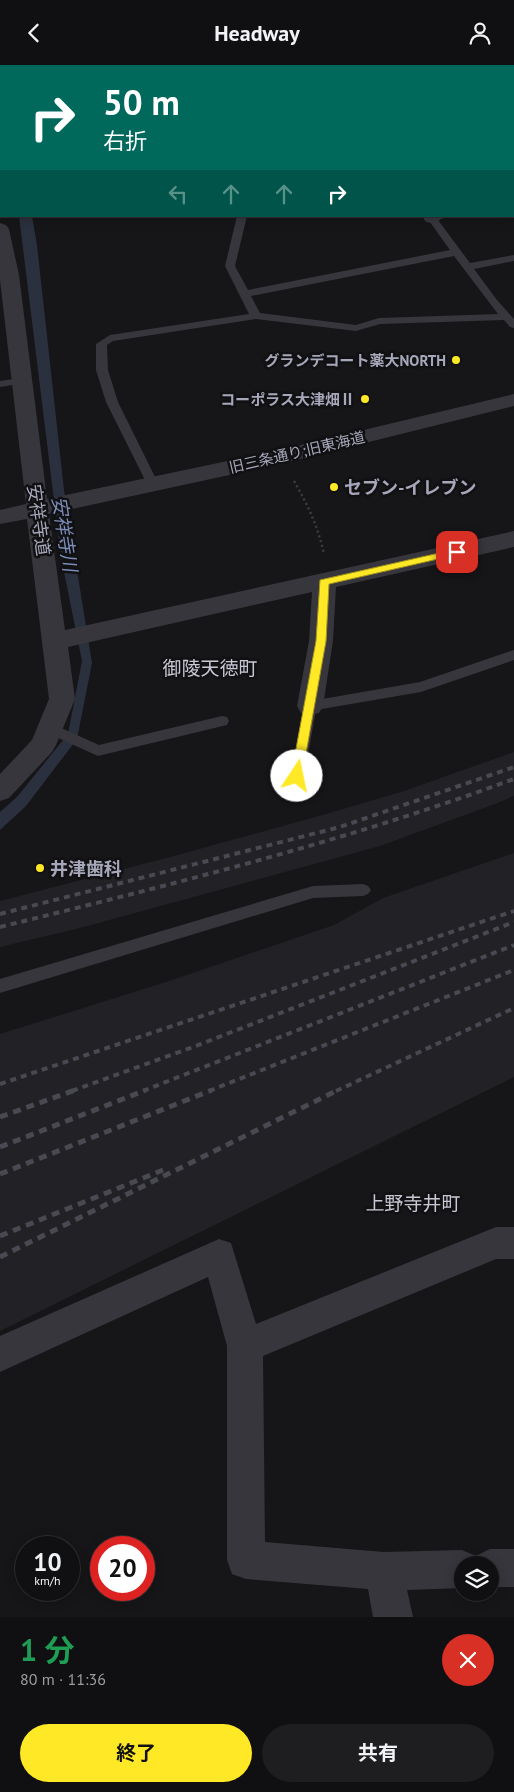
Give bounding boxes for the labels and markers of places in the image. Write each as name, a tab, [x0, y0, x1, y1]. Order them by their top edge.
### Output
place label: グランデコート薬大NORTH	[265, 351, 446, 370]
marker: グランデコート薬大NORTH	[450, 354, 462, 366]
place label: コーポラス大津畑Ⅱ	[220, 390, 355, 409]
marker: コーポラス大津畑Ⅱ	[359, 393, 371, 405]
place label: セブン-イレブン	[344, 476, 476, 499]
marker: セブン-イレブン	[328, 481, 340, 493]
pin	[436, 531, 478, 573]
place label: 井津歯科	[50, 857, 122, 880]
marker: 井津歯科	[34, 862, 46, 874]

